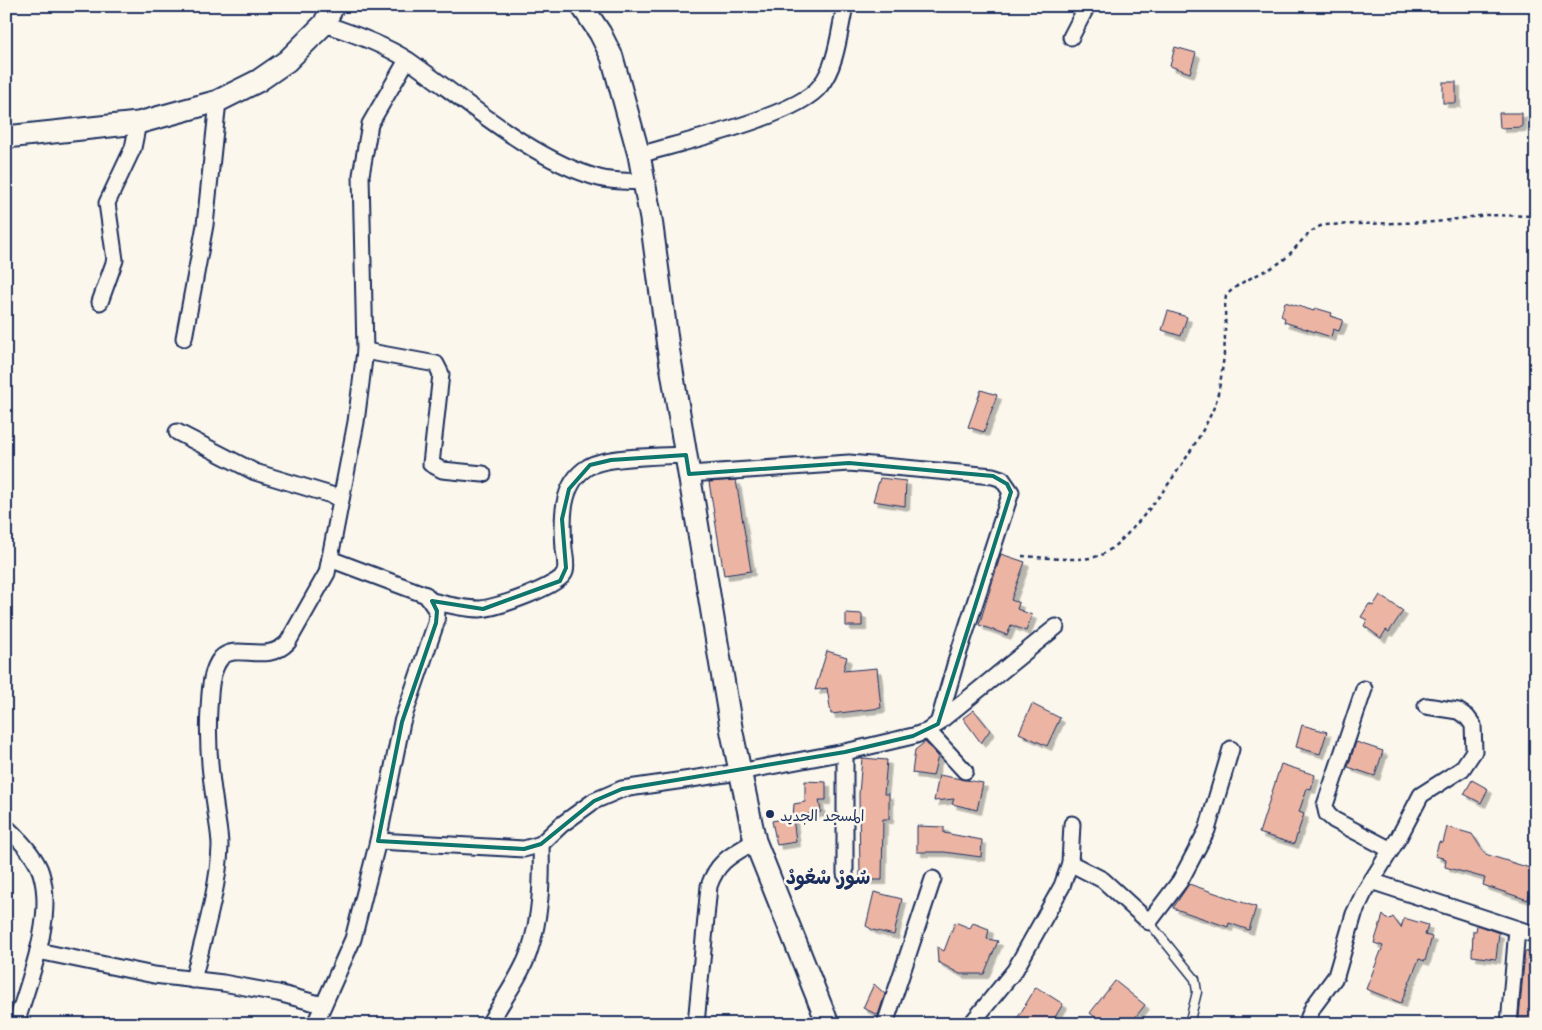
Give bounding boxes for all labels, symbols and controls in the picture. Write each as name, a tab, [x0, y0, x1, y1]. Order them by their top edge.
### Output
place label: المسجد الجديد	[780, 803, 865, 826]
marker: المسجد الجديد	[764, 808, 776, 820]
district label: سُورْ سْعُودْ	[786, 861, 870, 891]

